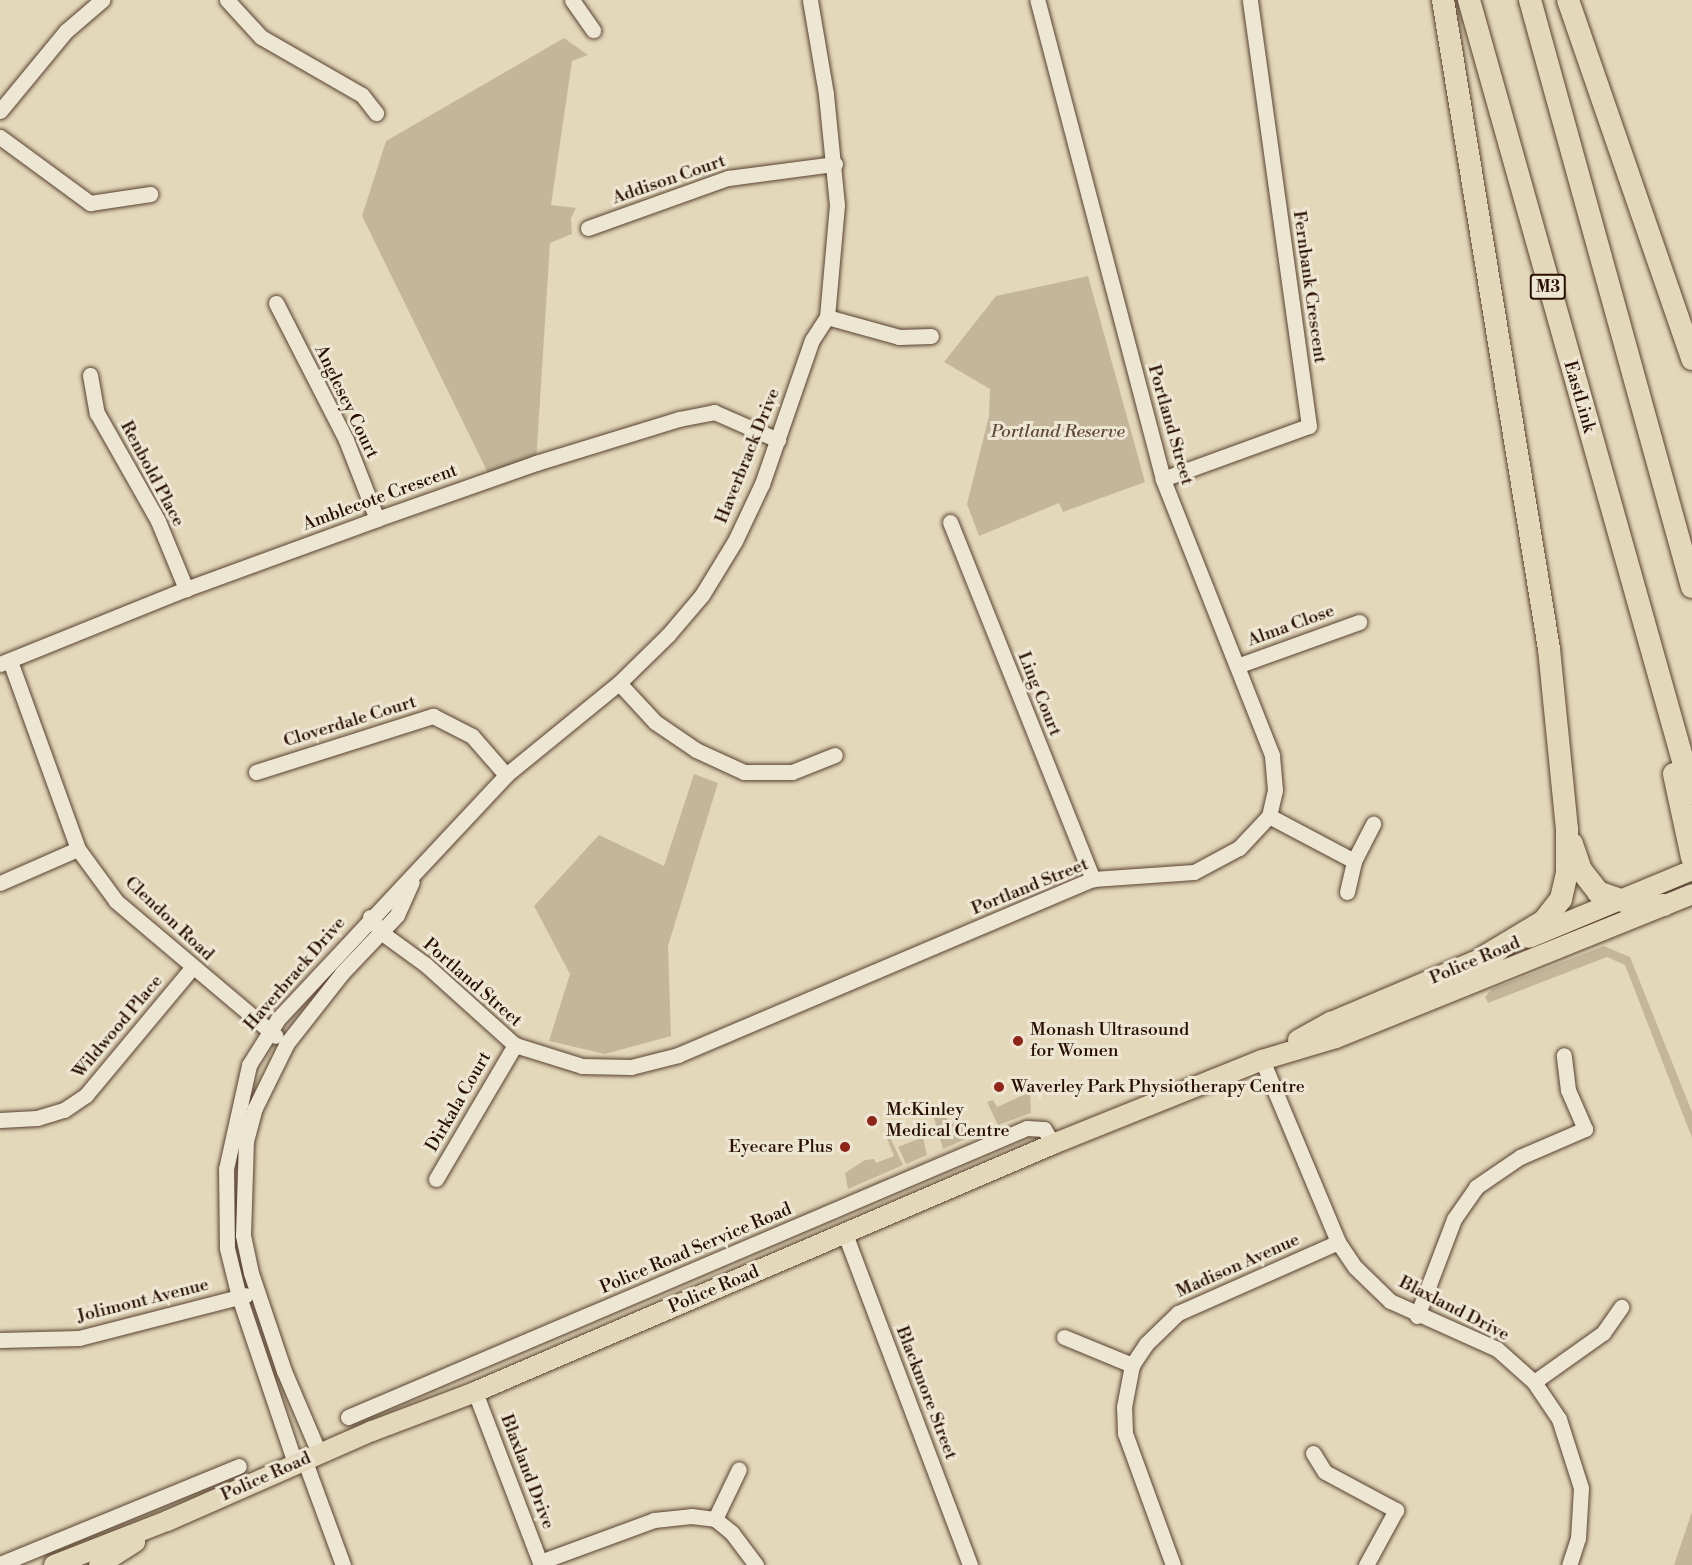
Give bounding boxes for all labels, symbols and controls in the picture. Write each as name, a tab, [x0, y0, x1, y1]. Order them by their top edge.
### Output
street label: Addison Court	[610, 151, 728, 209]
street label: Fernbank Crescent	[1288, 209, 1330, 365]
road number: M3	[1528, 274, 1568, 300]
street label: Anglesey Court	[309, 342, 383, 462]
street label: EastLink	[1558, 358, 1600, 436]
street label: Portland Street	[1143, 362, 1197, 488]
street label: Haverbrack Drive	[711, 385, 785, 527]
street label: Renbold Place	[115, 417, 189, 531]
park label: Portland Reserve	[991, 421, 1125, 443]
street label: Amblecote Crescent	[300, 460, 460, 536]
street label: Alma Close	[1245, 600, 1337, 652]
street label: Ling Court	[1012, 649, 1066, 739]
street label: Cloverdale Court	[281, 692, 419, 752]
street label: Portland Street	[968, 854, 1092, 920]
street label: Clendon Road	[120, 872, 218, 966]
street label: Haverbrack Drive	[240, 913, 350, 1035]
street label: Police Road	[1427, 932, 1523, 990]
street label: Portland Street	[418, 934, 526, 1032]
street label: Wildwood Place	[68, 971, 168, 1083]
place label: Monash Ultrasound for Women	[1030, 1020, 1189, 1062]
marker: Monash Ultrasound for Women	[1011, 1034, 1025, 1048]
street label: Dirkala Court	[422, 1048, 496, 1156]
place label: Waverley Park Physiotherapy Centre	[1011, 1076, 1305, 1098]
marker: Waverley Park Physiotherapy Centre	[992, 1080, 1006, 1094]
place label: McKinley Medical Centre	[886, 1100, 1010, 1142]
marker: McKinley Medical Centre	[863, 1112, 881, 1130]
place label: Eyecare Plus	[729, 1136, 833, 1158]
marker: Eyecare Plus	[838, 1140, 852, 1154]
street label: Police Road Service Road	[597, 1199, 795, 1299]
street label: Madison Avenue	[1173, 1229, 1303, 1303]
street label: Police Road	[666, 1261, 762, 1319]
street label: Blaxland Drive	[1395, 1272, 1513, 1346]
street label: Jolimont Avenue	[75, 1274, 211, 1328]
street label: Blackmore Street	[891, 1323, 961, 1463]
street label: Blaxland Drive	[495, 1412, 559, 1532]
street label: Police Road	[218, 1448, 314, 1506]

